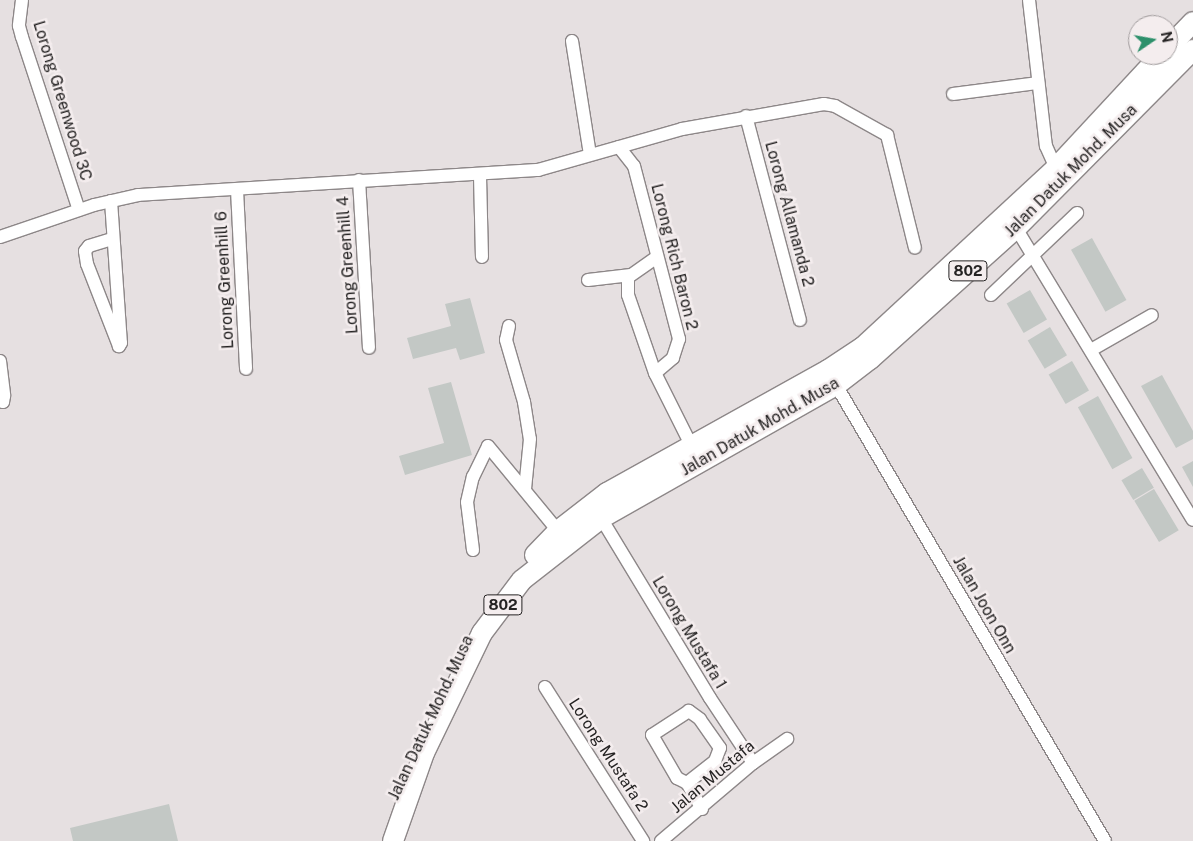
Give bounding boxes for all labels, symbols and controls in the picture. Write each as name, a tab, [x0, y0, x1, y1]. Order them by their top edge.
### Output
north arrow	[1128, 15, 1178, 65]
street label: Lorong Greenwood 3C	[29, 19, 95, 183]
text: N	[1158, 30, 1176, 44]
street label: Jalan Datuk Mohd. Musa	[1001, 101, 1141, 241]
street label: Lorong Allamanda 2	[760, 139, 818, 289]
street label: Lorong Rich Baron 2	[647, 182, 701, 332]
street label: Lorong Greenhill 4	[334, 195, 362, 335]
street label: Lorong Greenhill 6	[212, 211, 238, 349]
road number: 802	[948, 258, 988, 284]
street label: Jalan Datuk Mohd. Musa	[677, 374, 843, 480]
street label: Jalan Joon Onn	[948, 553, 1020, 657]
street label: Lorong Mustafa 1	[648, 573, 730, 693]
road number: 802	[483, 592, 523, 618]
street label: Jalan Datuk Mohd. Musa	[384, 633, 478, 803]
street label: Lorong Mustafa 2	[564, 695, 652, 815]
street label: Jalan Mustafa	[667, 736, 759, 818]

